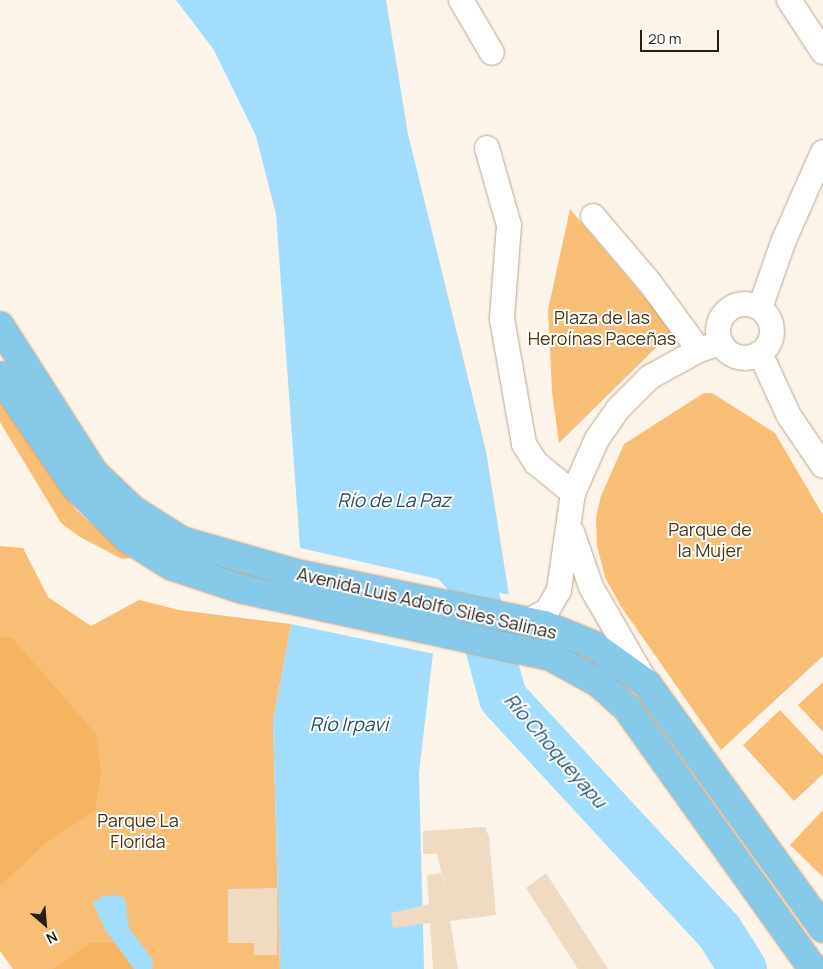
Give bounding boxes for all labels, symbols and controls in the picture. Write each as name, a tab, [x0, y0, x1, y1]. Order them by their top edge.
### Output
scale bar	[643, 20, 722, 52]
text: 20 m	[648, 28, 681, 49]
park label: Plaza de las Heroínas Paceñas	[528, 307, 676, 350]
water label: Río de La Paz	[337, 490, 451, 512]
park label: Parque de la Mujer	[668, 519, 752, 562]
street label: Avenida Luis Adolfo Siles Salinas	[295, 563, 559, 643]
water label: Río Choqueyapu	[499, 689, 611, 813]
water label: Río Irpavi	[310, 714, 388, 736]
park label: Parque La Florida	[97, 810, 179, 852]
north arrow	[20, 899, 70, 949]
text: N	[43, 927, 61, 949]

